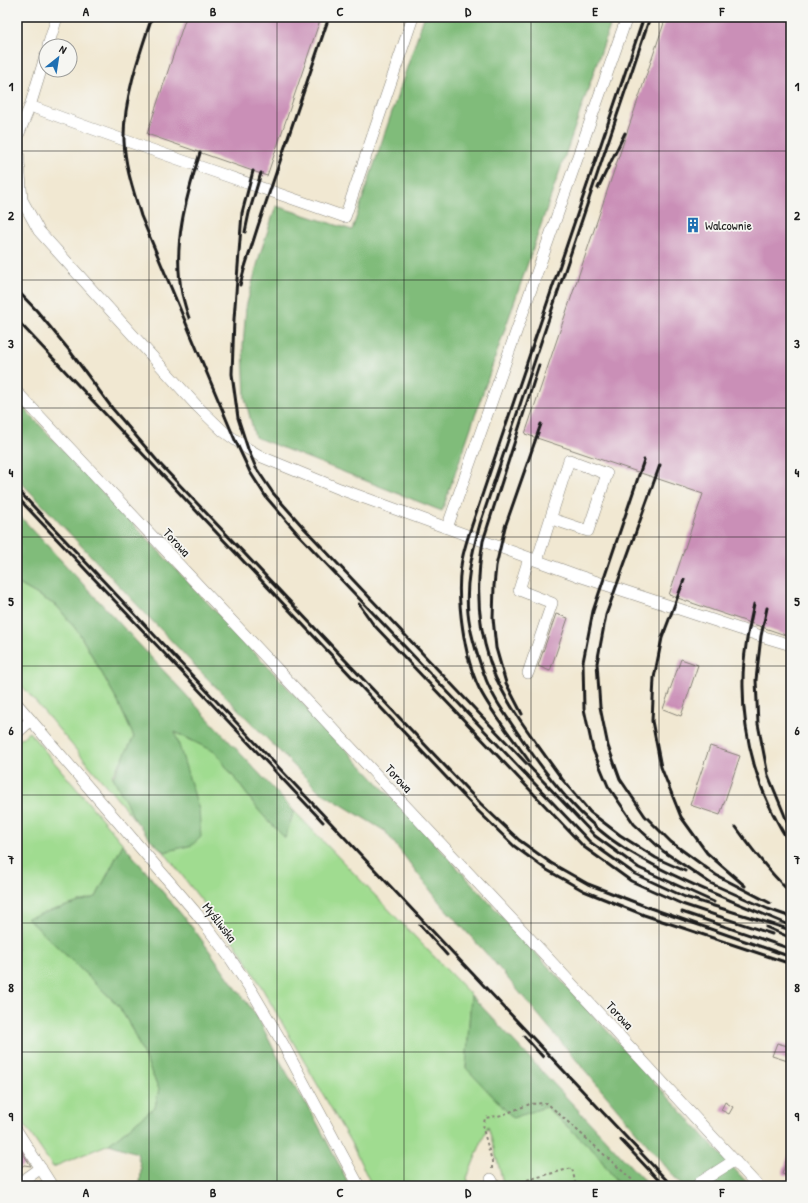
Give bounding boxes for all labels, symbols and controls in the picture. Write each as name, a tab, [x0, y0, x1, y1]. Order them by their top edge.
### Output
text: A	[83, 2, 90, 20]
text: B	[210, 2, 217, 20]
text: C	[336, 2, 344, 20]
text: D	[465, 2, 472, 20]
text: E	[592, 2, 598, 20]
text: F	[719, 2, 726, 20]
north arrow	[38, 38, 78, 78]
text: N	[57, 42, 69, 57]
text: 1	[9, 77, 14, 95]
text: 1	[795, 77, 800, 95]
text: 2	[8, 206, 15, 224]
text: 2	[794, 206, 801, 224]
building icon: Walcownie	[684, 216, 702, 234]
place label: Walcownie	[705, 216, 752, 234]
text: 3	[8, 334, 14, 352]
text: 3	[794, 334, 800, 352]
text: 4	[9, 463, 14, 481]
text: 4	[795, 463, 800, 481]
street label: Torowa	[159, 524, 195, 560]
text: 5	[8, 592, 14, 610]
text: 5	[794, 592, 800, 610]
text: 6	[8, 721, 14, 739]
text: 6	[794, 721, 800, 739]
street label: Torowa	[381, 760, 417, 796]
text: 7	[7, 850, 15, 868]
text: 7	[793, 850, 801, 868]
street label: Myśliwska	[199, 898, 241, 946]
text: 8	[8, 978, 14, 996]
text: 8	[794, 978, 800, 996]
street label: Torowa	[602, 997, 638, 1033]
text: 9	[9, 1107, 14, 1125]
text: 9	[795, 1107, 800, 1125]
text: A	[83, 1183, 90, 1201]
text: B	[210, 1183, 217, 1201]
text: C	[336, 1183, 344, 1201]
text: D	[465, 1183, 472, 1201]
text: E	[592, 1183, 598, 1201]
text: F	[719, 1183, 726, 1201]

